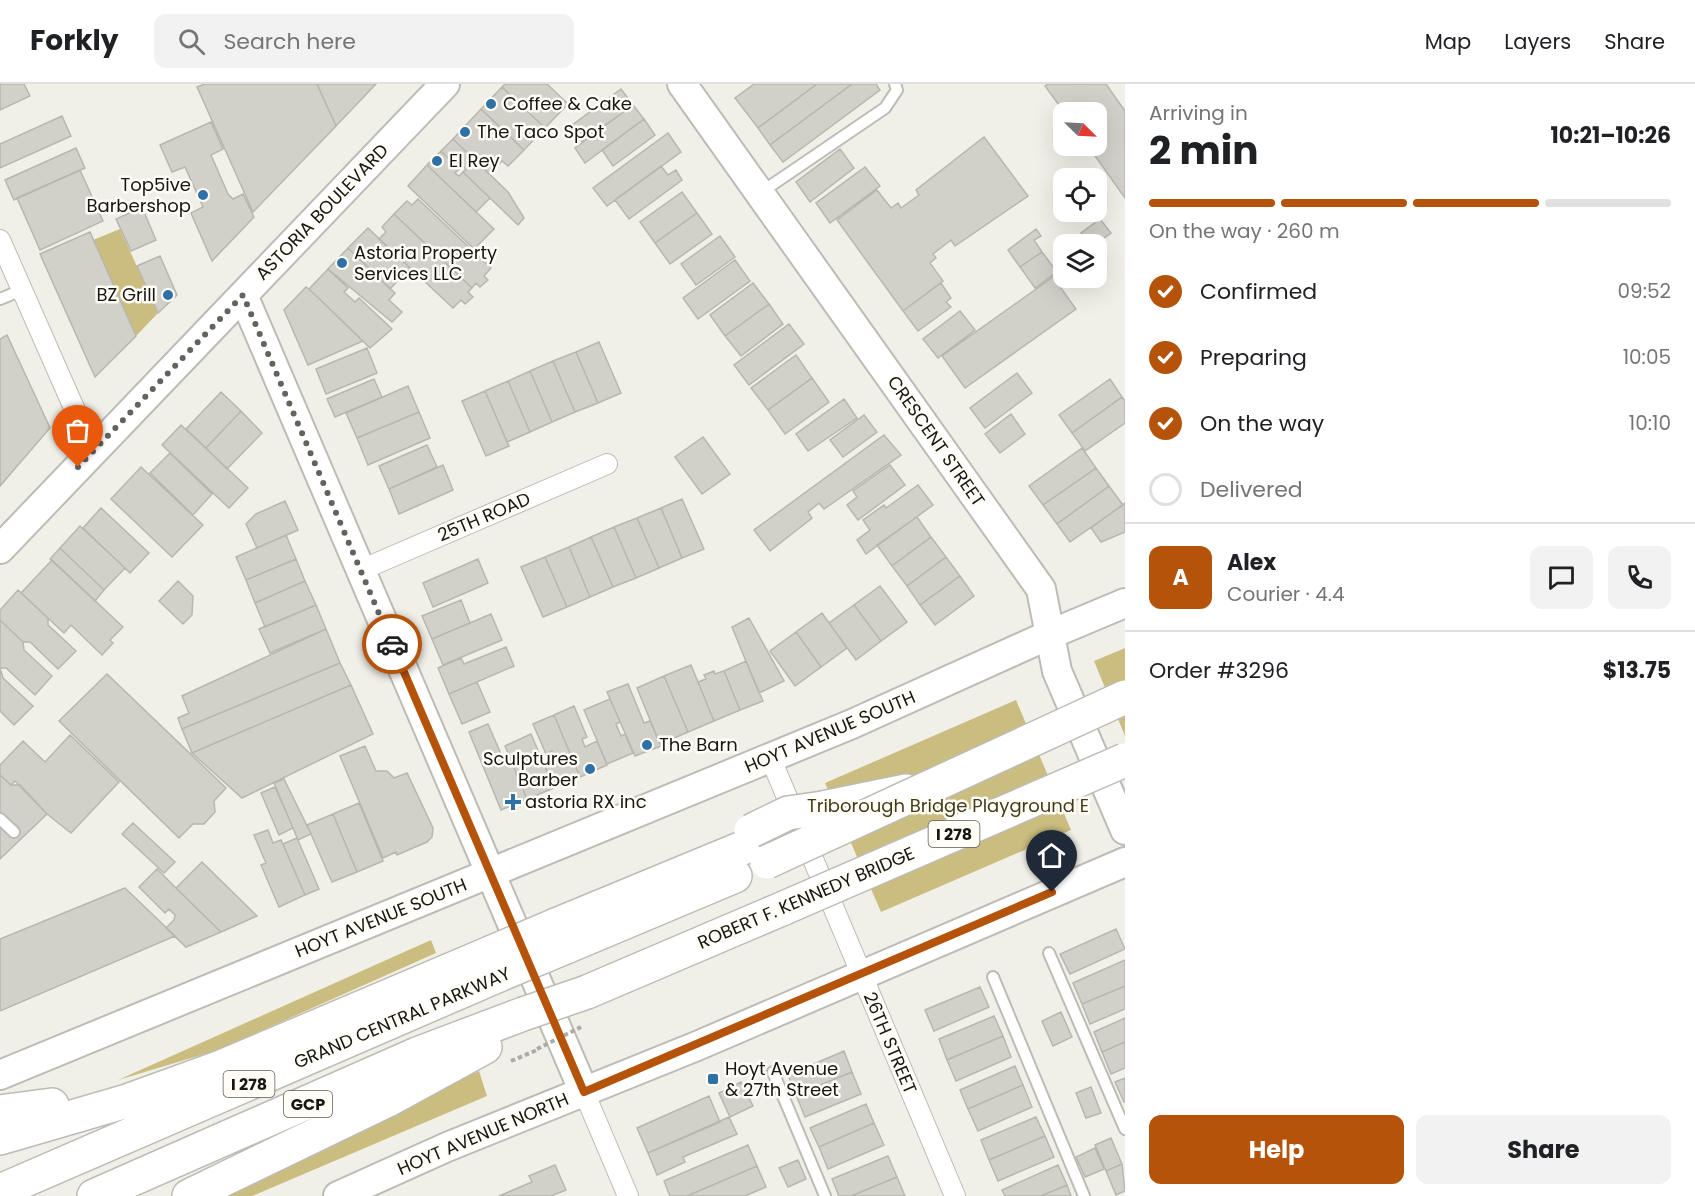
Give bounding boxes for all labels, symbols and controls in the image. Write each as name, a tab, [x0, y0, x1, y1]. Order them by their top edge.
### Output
search box	[154, 14, 574, 68]
text: Forkly	[30, 21, 118, 60]
icon: search	[175, 25, 208, 58]
text: Search here	[223, 26, 356, 57]
text: Map	[1425, 27, 1471, 56]
text: Layers	[1504, 27, 1571, 56]
text: Share	[1604, 27, 1665, 56]
place label: Coffee & Cake	[503, 91, 632, 116]
marker: Coffee & Cake	[484, 97, 498, 111]
text: Arriving in	[1149, 99, 1248, 127]
north arrow	[1053, 102, 1107, 156]
map controls	[1053, 102, 1107, 288]
place label: The Taco Spot	[477, 119, 604, 144]
text: 10:21–10:26	[1551, 120, 1671, 151]
text: 2 min	[1149, 123, 1259, 178]
marker: The Taco Spot	[458, 125, 472, 139]
street label: ASTORIA BOULEVARD	[250, 138, 394, 286]
place label: El Rey	[449, 148, 500, 173]
marker: El Rey	[430, 154, 444, 168]
button: locate	[1053, 168, 1107, 222]
place label: Top5ive Barbershop	[86, 172, 191, 218]
marker: Top5ive Barbershop	[196, 188, 210, 202]
text: On the way · 260 m	[1149, 217, 1339, 245]
button: layers	[1053, 234, 1107, 288]
place label: Astoria Property Services LLC	[354, 240, 497, 286]
marker: Astoria Property Services LLC	[335, 256, 349, 270]
icon: check	[1149, 275, 1182, 308]
text: Confirmed	[1200, 276, 1317, 307]
text: 09:52	[1618, 277, 1671, 305]
place label: BZ Grill	[96, 282, 156, 307]
marker: BZ Grill	[161, 288, 175, 302]
icon: check	[1149, 341, 1182, 374]
text: Preparing	[1200, 342, 1307, 373]
text: 10:05	[1623, 343, 1671, 371]
street label: CRESCENT STREET	[882, 370, 991, 511]
pin	[52, 405, 103, 467]
icon: check	[1149, 407, 1182, 440]
text: On the way	[1200, 408, 1324, 439]
text: 10:10	[1629, 409, 1671, 437]
icon: bag	[61, 414, 94, 447]
text: Delivered	[1200, 474, 1303, 505]
street label: 25TH ROAD	[434, 486, 534, 547]
button: chat	[1530, 546, 1593, 609]
button: phone	[1608, 546, 1671, 609]
text: Alex	[1227, 547, 1276, 578]
text: A	[1172, 562, 1189, 593]
text: Courier · 4.4	[1227, 580, 1345, 608]
courier	[362, 614, 422, 674]
icon: car	[376, 628, 409, 661]
text: Order #3296	[1149, 655, 1289, 686]
text: $13.75	[1603, 655, 1671, 686]
street label: HOYT AVENUE SOUTH	[741, 684, 919, 779]
place label: The Barn	[659, 732, 738, 757]
marker: The Barn	[640, 738, 654, 752]
place label: Sculptures Barber	[483, 746, 578, 792]
marker: Sculptures Barber	[583, 762, 597, 776]
place label: astoria RX inc	[525, 789, 647, 814]
park label: Triborough Bridge Playground E	[807, 793, 1089, 818]
marker: astoria RX inc	[506, 795, 520, 809]
road number: I 278	[928, 821, 980, 847]
pin	[1026, 830, 1077, 892]
icon: home	[1035, 839, 1068, 872]
street label: ROBERT F. KENNEDY BRIDGE	[693, 840, 918, 955]
street label: HOYT AVENUE SOUTH	[291, 872, 470, 963]
street label: GRAND CENTRAL PARKWAY	[290, 960, 514, 1075]
street label: 26TH STREET	[858, 988, 923, 1098]
place label: Hoyt Avenue & 27th Street	[725, 1056, 839, 1102]
road number: I 278	[224, 1071, 274, 1097]
marker: Hoyt Avenue & 27th Street	[706, 1072, 720, 1086]
street label: HOYT AVENUE NORTH	[393, 1086, 572, 1181]
road number: GCP	[284, 1091, 332, 1117]
button: Help	[1149, 1115, 1404, 1184]
button: Share	[1416, 1115, 1671, 1184]

